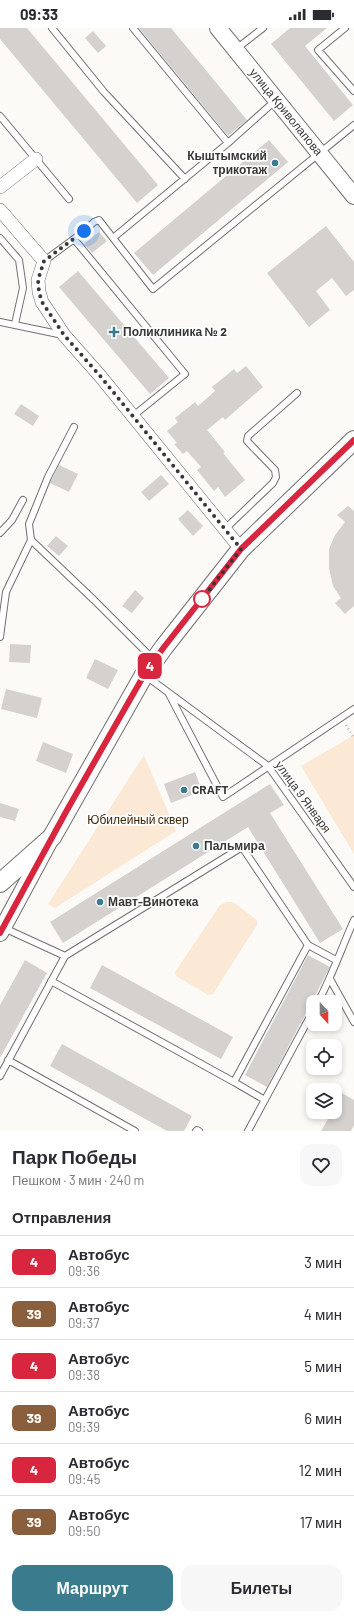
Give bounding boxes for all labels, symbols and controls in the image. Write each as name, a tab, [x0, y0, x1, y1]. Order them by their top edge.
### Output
text: 09:33	[20, 5, 58, 23]
street label: улица Криволапова	[247, 65, 326, 159]
place label: Кыштымский трикотаж	[187, 148, 267, 177]
marker: Кыштымский трикотаж	[270, 158, 280, 168]
your location	[74, 221, 94, 241]
place label: Поликлиника № 2	[123, 324, 227, 338]
marker: Поликлиника № 2	[108, 326, 120, 338]
unlabelled marker	[193, 590, 211, 608]
line badge: 4	[137, 653, 163, 679]
text: 4	[146, 657, 154, 674]
street label: улица 9 Января	[272, 758, 335, 836]
place label: CRAFT	[192, 782, 229, 796]
marker: CRAFT	[179, 785, 189, 795]
park label: Юбилейный сквер	[87, 812, 189, 827]
place label: Пальмира	[204, 838, 265, 853]
marker: Пальмира	[191, 841, 201, 851]
place label: Мавт-Винотека	[108, 894, 199, 908]
marker: Мавт-Винотека	[95, 897, 105, 907]
north arrow	[306, 995, 342, 1031]
map controls	[306, 995, 342, 1119]
button: locate	[306, 1039, 342, 1075]
button: layers	[306, 1083, 342, 1119]
button: heart	[300, 1144, 342, 1186]
text: Парк Победы	[12, 1145, 137, 1168]
text: Пешком · 3 мин · 240 m	[12, 1172, 144, 1188]
text: Отправления	[12, 1208, 111, 1226]
text: Автобус	[68, 1245, 130, 1263]
text: 4	[30, 1253, 38, 1270]
text: 3 мин	[304, 1253, 342, 1271]
text: 09:36	[68, 1263, 100, 1279]
text: Автобус	[68, 1297, 130, 1315]
text: 39	[27, 1305, 42, 1322]
text: 4 мин	[304, 1305, 342, 1323]
text: 09:37	[68, 1315, 99, 1331]
text: Автобус	[68, 1349, 130, 1367]
text: 4	[30, 1357, 38, 1374]
text: 5 мин	[304, 1357, 342, 1375]
text: 09:38	[68, 1367, 100, 1383]
text: Автобус	[68, 1401, 130, 1419]
text: 39	[27, 1409, 42, 1426]
text: 6 мин	[304, 1409, 342, 1427]
text: 09:39	[68, 1419, 100, 1435]
text: Автобус	[68, 1453, 130, 1471]
text: 4	[30, 1461, 38, 1478]
text: 12 мин	[299, 1461, 342, 1479]
text: 09:45	[68, 1471, 100, 1487]
text: Автобус	[68, 1505, 130, 1523]
text: 39	[27, 1513, 42, 1530]
text: 17 мин	[300, 1513, 342, 1531]
text: 09:50	[68, 1523, 101, 1539]
button: Маршрут	[12, 1565, 173, 1611]
button: Билеты	[181, 1565, 342, 1611]

